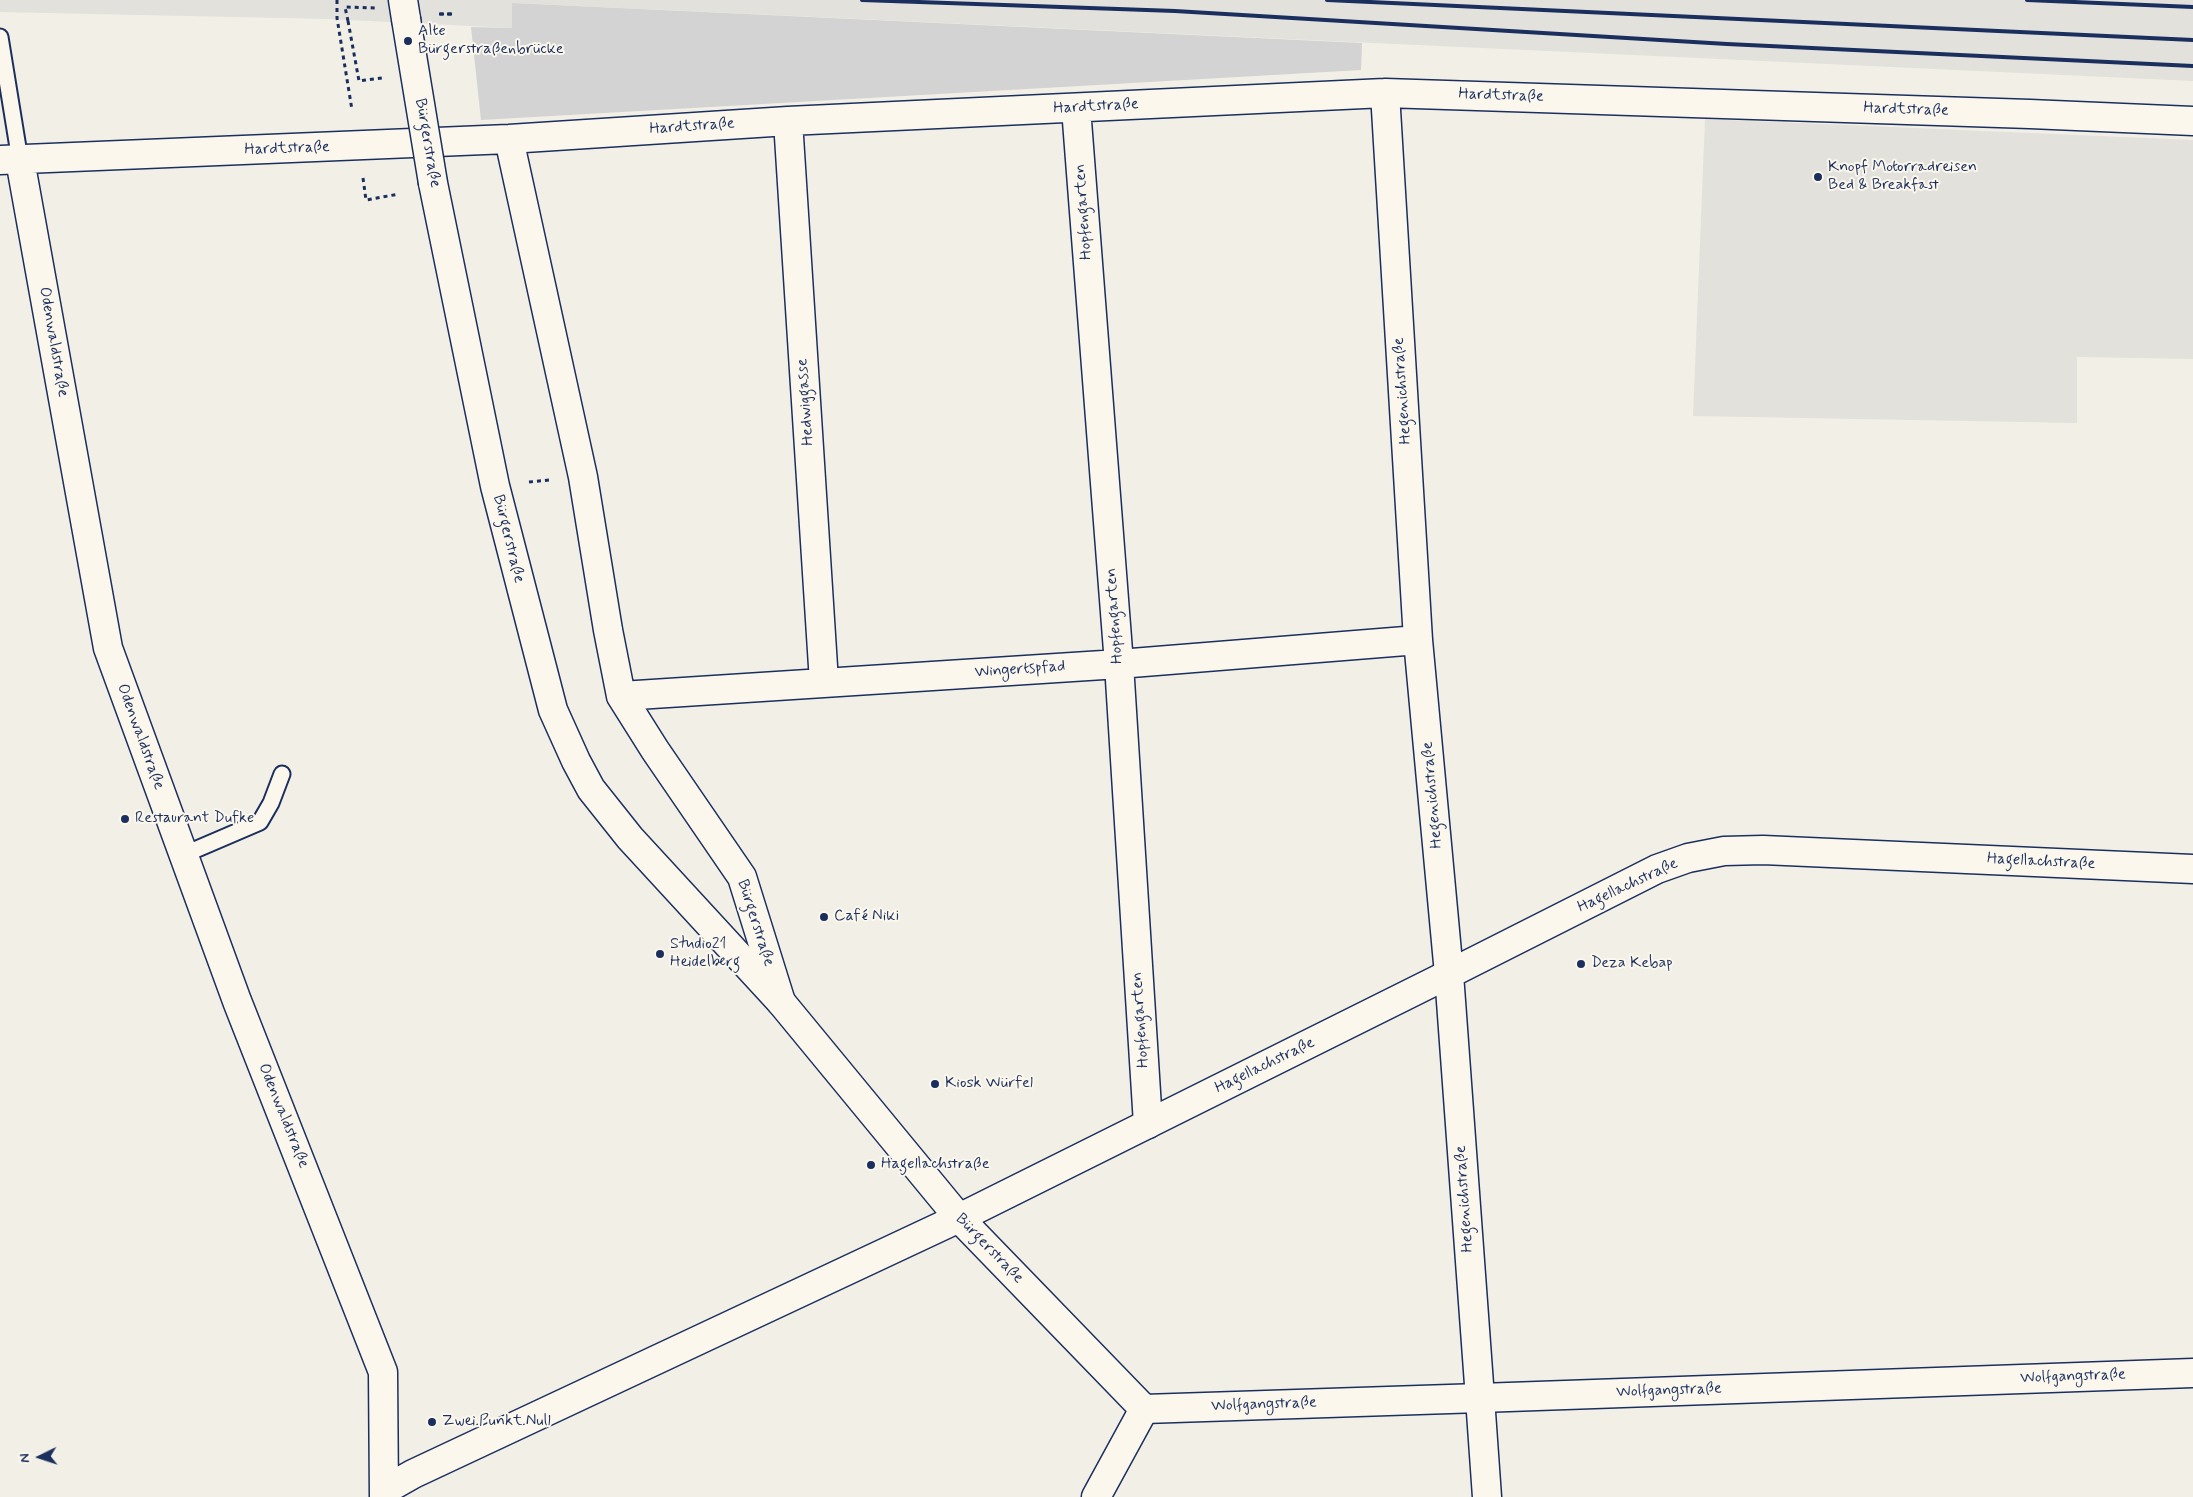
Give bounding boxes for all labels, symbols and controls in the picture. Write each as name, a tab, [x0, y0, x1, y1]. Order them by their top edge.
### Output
place label: Alte Bürgerstraßenbrücke	[418, 22, 564, 60]
marker: Alte Bürgerstraßenbrücke	[402, 35, 414, 47]
street label: Hardtstraße	[1458, 85, 1544, 107]
street label: Hardtstraße	[1053, 95, 1139, 119]
street label: Bürgerstraße	[410, 97, 444, 189]
street label: Hardtstraße	[1863, 99, 1949, 121]
street label: Hardtstraße	[649, 114, 735, 140]
street label: Hardtstraße	[244, 138, 330, 160]
place label: Knopf Motorradreisen Bed & Breakfast	[1828, 158, 1977, 196]
street label: Hopfengarten	[1071, 163, 1097, 261]
marker: Knopf Motorradreisen Bed & Breakfast	[1812, 171, 1824, 183]
street label: Odenwaldstraße	[34, 286, 72, 398]
street label: Hegenichstraße	[1390, 337, 1416, 445]
street label: Hedwiggasse	[793, 358, 819, 446]
street label: Bürgerstraße	[488, 493, 528, 585]
street label: Hopfengarten	[1102, 567, 1128, 665]
street label: Wingertspfad	[974, 657, 1066, 683]
street label: Odenwaldstraße	[112, 681, 168, 793]
street label: Hegenichstraße	[1419, 741, 1447, 849]
place label: Restaurant Dufke	[135, 809, 254, 829]
marker: Restaurant Dufke	[119, 813, 131, 825]
street label: Hagellachstraße	[1986, 850, 2096, 874]
street label: Hagellachstraße	[1575, 854, 1681, 918]
street label: Bürgerstraße	[732, 877, 778, 969]
place label: Café Niki	[834, 907, 899, 927]
marker: Café Niki	[818, 911, 830, 923]
place label: Studio21 Heidelberg	[670, 935, 740, 973]
marker: Studio21 Heidelberg	[654, 948, 666, 960]
place label: Deza Kebap	[1591, 954, 1673, 974]
marker: Deza Kebap	[1575, 958, 1587, 970]
street label: Hopfengarten	[1128, 971, 1154, 1069]
street label: Hagellachstraße	[1212, 1034, 1318, 1098]
street label: Odenwaldstraße	[253, 1061, 313, 1171]
place label: Kiosk Würfel	[945, 1074, 1033, 1094]
marker: Kiosk Würfel	[929, 1078, 941, 1090]
street label: Hegenichstraße	[1452, 1145, 1478, 1253]
place label: Hagellachstraße	[881, 1155, 990, 1175]
marker: Hagellachstraße	[865, 1159, 877, 1171]
street label: Bürgerstraße	[951, 1210, 1027, 1288]
street label: Wolfgangstraße	[2020, 1366, 2126, 1388]
street label: Wolfgangstraße	[1616, 1380, 1722, 1402]
street label: Wolfgangstraße	[1211, 1394, 1317, 1416]
place label: Zwei.Punkt.Null	[442, 1412, 551, 1432]
marker: Zwei.Punkt.Null	[426, 1416, 438, 1428]
north arrow	[15, 1432, 65, 1482]
text: N	[16, 1453, 34, 1463]

